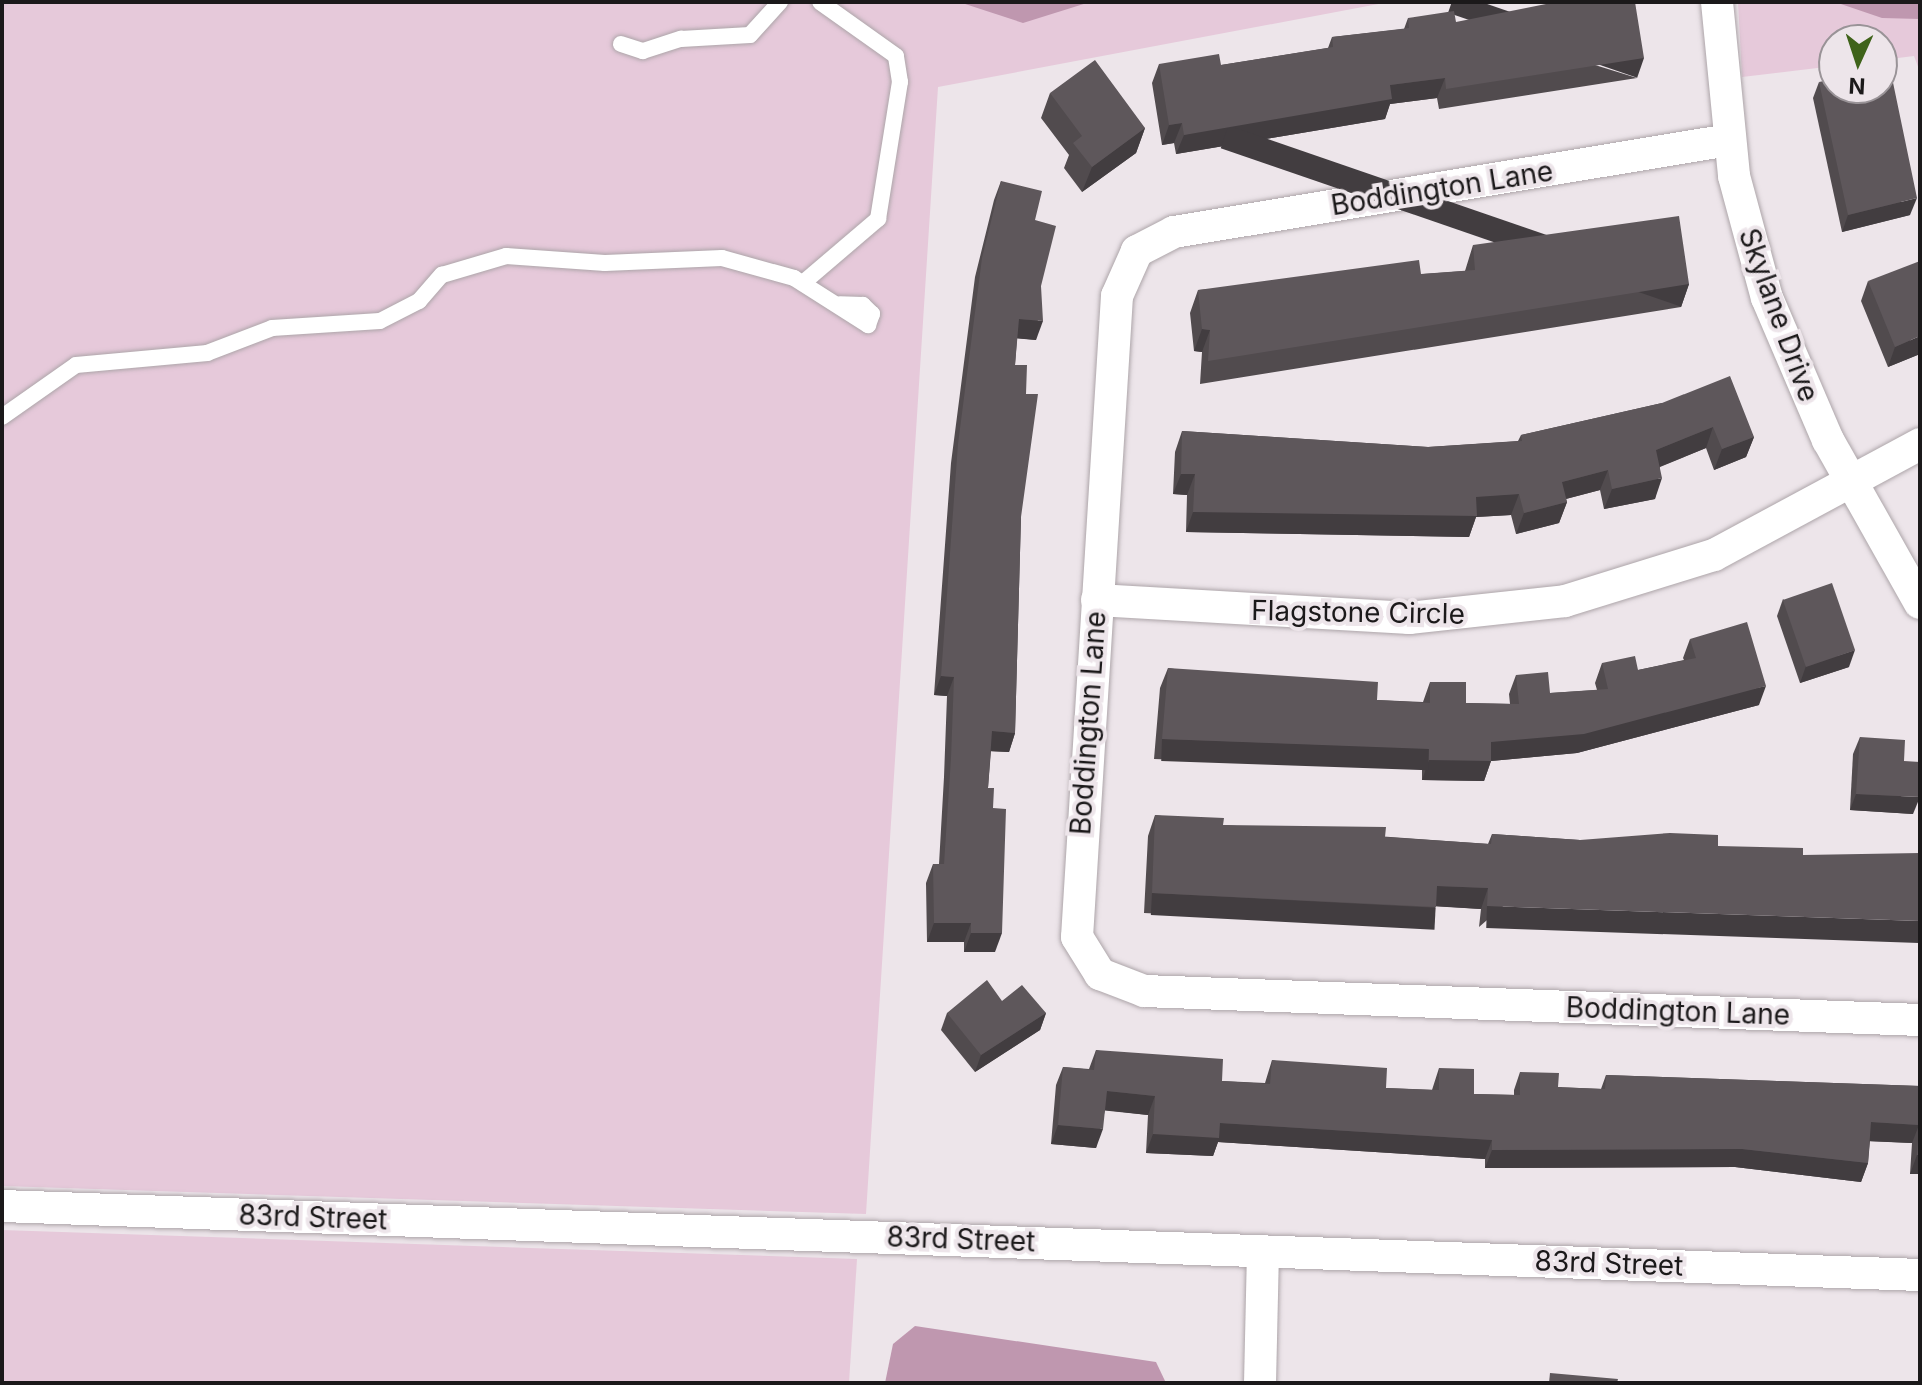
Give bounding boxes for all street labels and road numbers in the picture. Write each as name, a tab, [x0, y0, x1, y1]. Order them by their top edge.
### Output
street label: Boddington Lane	[1329, 154, 1555, 222]
street label: Skylane Drive	[1732, 224, 1826, 406]
street label: Flagstone Circle	[1251, 593, 1465, 631]
street label: Boddington Lane	[1063, 610, 1113, 836]
street label: Boddington Lane	[1565, 990, 1791, 1032]
street label: 83rd Street	[238, 1198, 388, 1236]
street label: 83rd Street	[886, 1220, 1036, 1258]
street label: 83rd Street	[1534, 1244, 1684, 1282]

